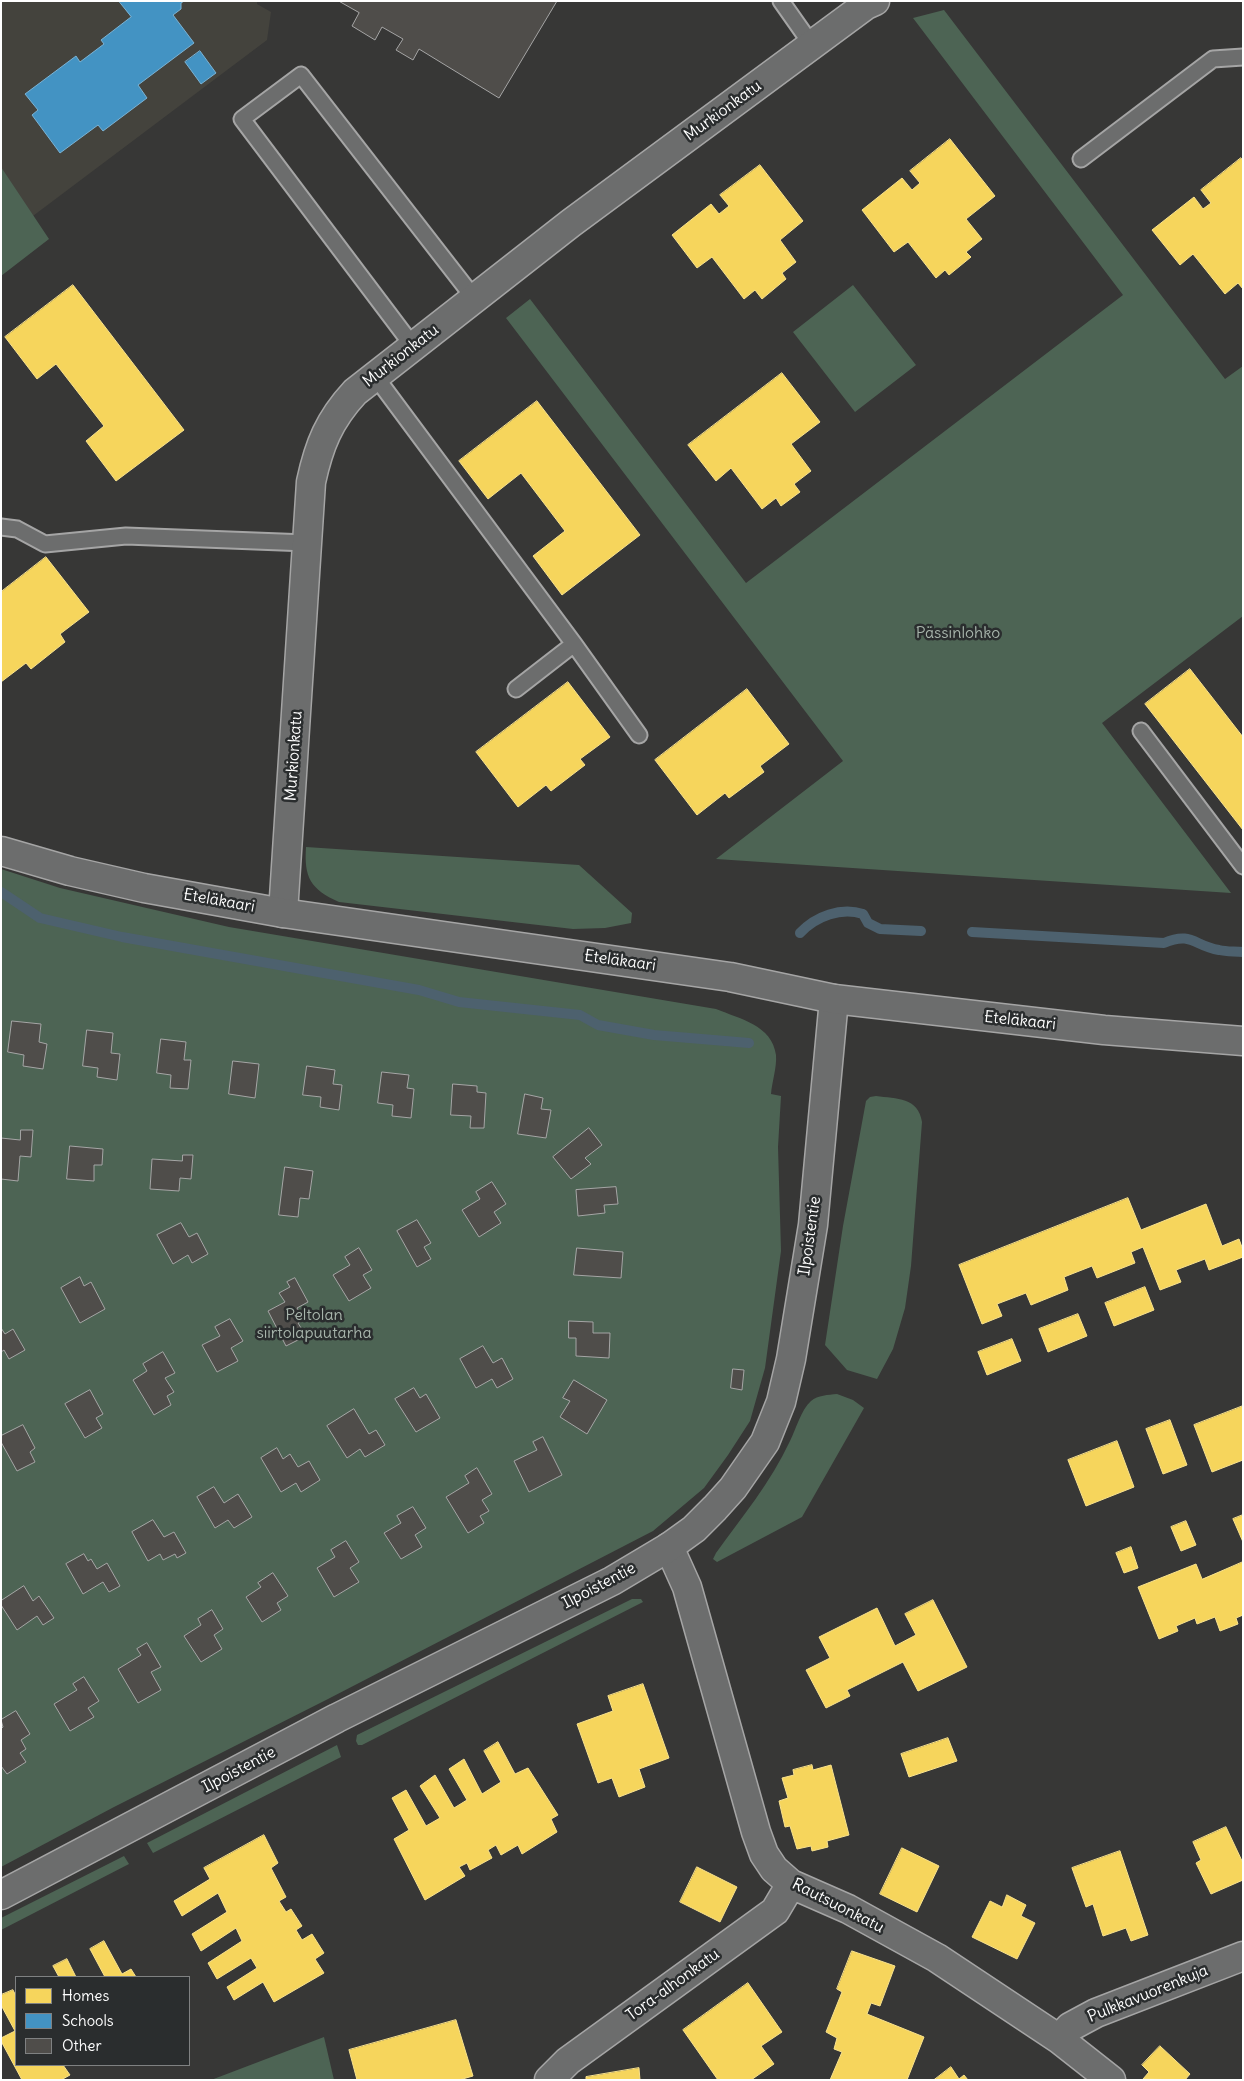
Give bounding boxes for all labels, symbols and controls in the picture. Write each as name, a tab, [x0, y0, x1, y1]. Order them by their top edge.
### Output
street label: Murkionkatu	[681, 77, 765, 145]
street label: Murkionkatu	[359, 321, 443, 391]
park label: Pässinlohko	[916, 623, 1000, 643]
street label: Murkionkatu	[281, 710, 307, 802]
street label: Eteläkaari	[182, 885, 256, 917]
street label: Eteläkaari	[583, 946, 657, 976]
street label: Eteläkaari	[983, 1008, 1057, 1034]
street label: Ilpoistentie	[795, 1195, 825, 1277]
park label: Peltolan siirtolapuutarha	[256, 1305, 372, 1343]
street label: Ilpoistentie	[559, 1559, 639, 1613]
street label: Ilpoistentie	[199, 1743, 279, 1797]
street label: Rautsuonkatu	[789, 1875, 887, 1937]
street label: Tora-alhonkatu	[623, 1945, 723, 2025]
street label: Pulkkavuorenkuja	[1085, 1961, 1211, 2027]
legend	[15, 1976, 190, 2066]
text: Homes	[62, 1986, 109, 2005]
text: Schools	[62, 2011, 114, 2030]
text: Other	[62, 2036, 102, 2055]

